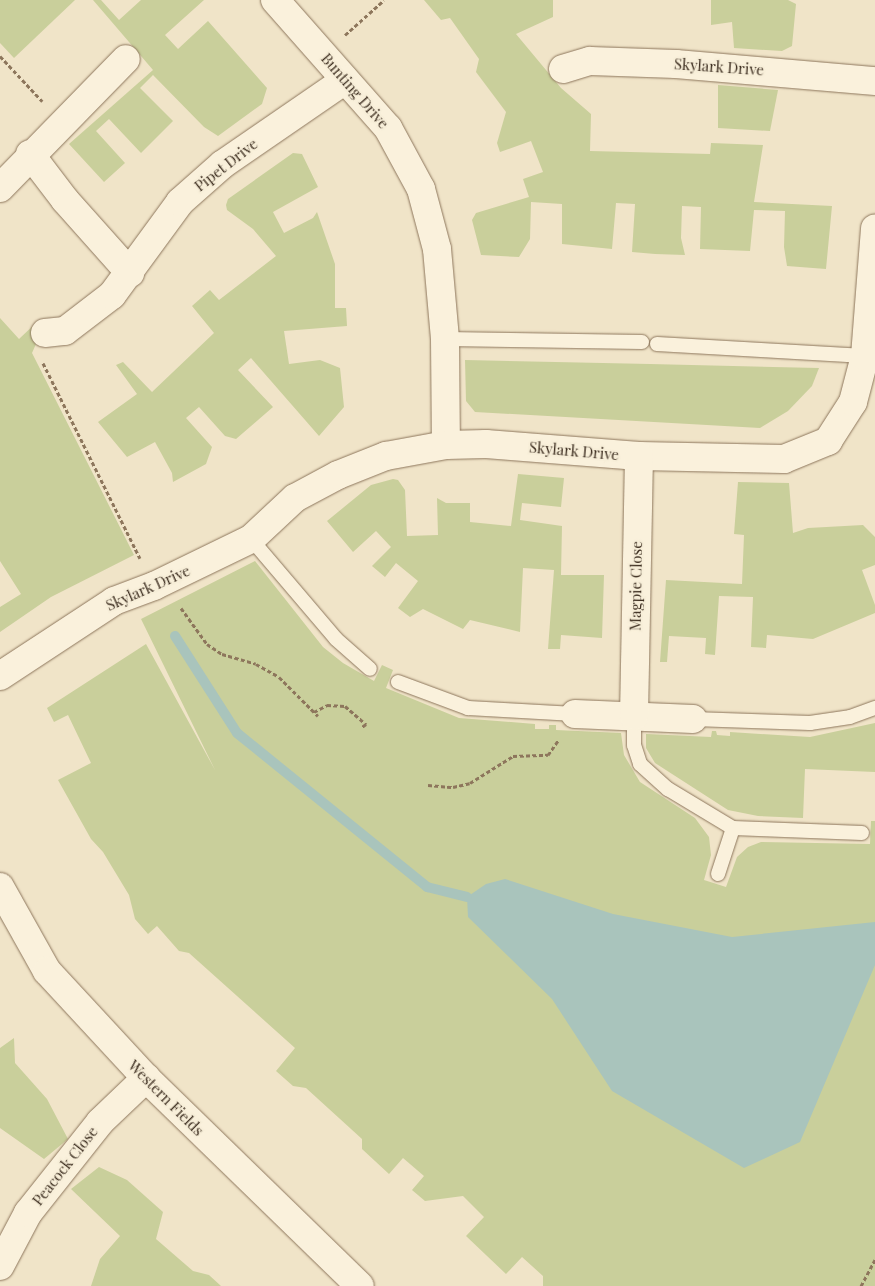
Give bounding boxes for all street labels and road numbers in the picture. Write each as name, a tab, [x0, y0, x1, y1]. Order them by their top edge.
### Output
street label: Bunting Drive	[317, 50, 393, 132]
street label: Skylark Drive	[673, 55, 765, 79]
street label: Pipet Drive	[191, 135, 261, 195]
street label: Skylark Drive	[528, 438, 620, 464]
street label: Magpie Close	[626, 541, 646, 631]
street label: Skylark Drive	[103, 561, 193, 615]
street label: Western Fields	[125, 1057, 207, 1139]
street label: Peacock Close	[29, 1123, 101, 1209]

